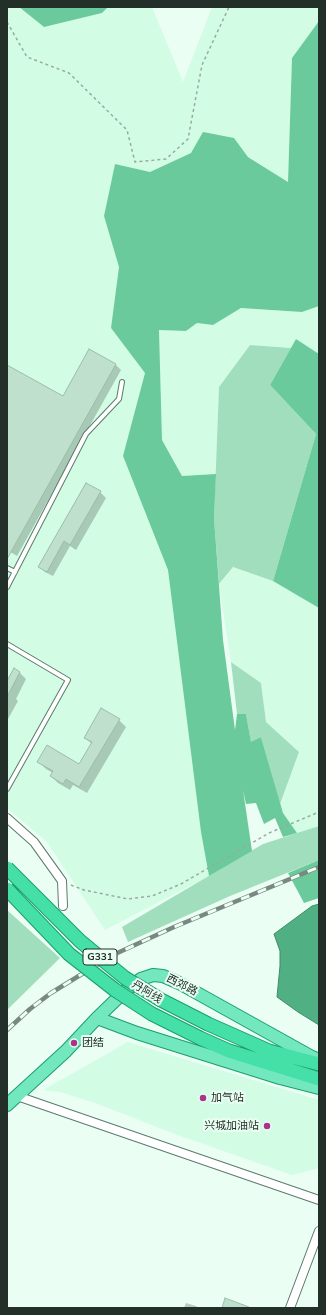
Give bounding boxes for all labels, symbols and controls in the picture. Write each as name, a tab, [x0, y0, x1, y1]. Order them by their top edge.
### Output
road number: G331	[83, 949, 117, 965]
street label: 西郊路	[164, 972, 200, 998]
street label: 丹阿线	[129, 978, 165, 1006]
place label: 团结	[82, 1036, 104, 1050]
marker: 团结	[69, 1038, 79, 1048]
place label: 加气站	[211, 1091, 244, 1105]
marker: 加气站	[198, 1093, 208, 1103]
place label: 兴城加油站	[204, 1119, 259, 1133]
marker: 兴城加油站	[262, 1121, 272, 1131]

